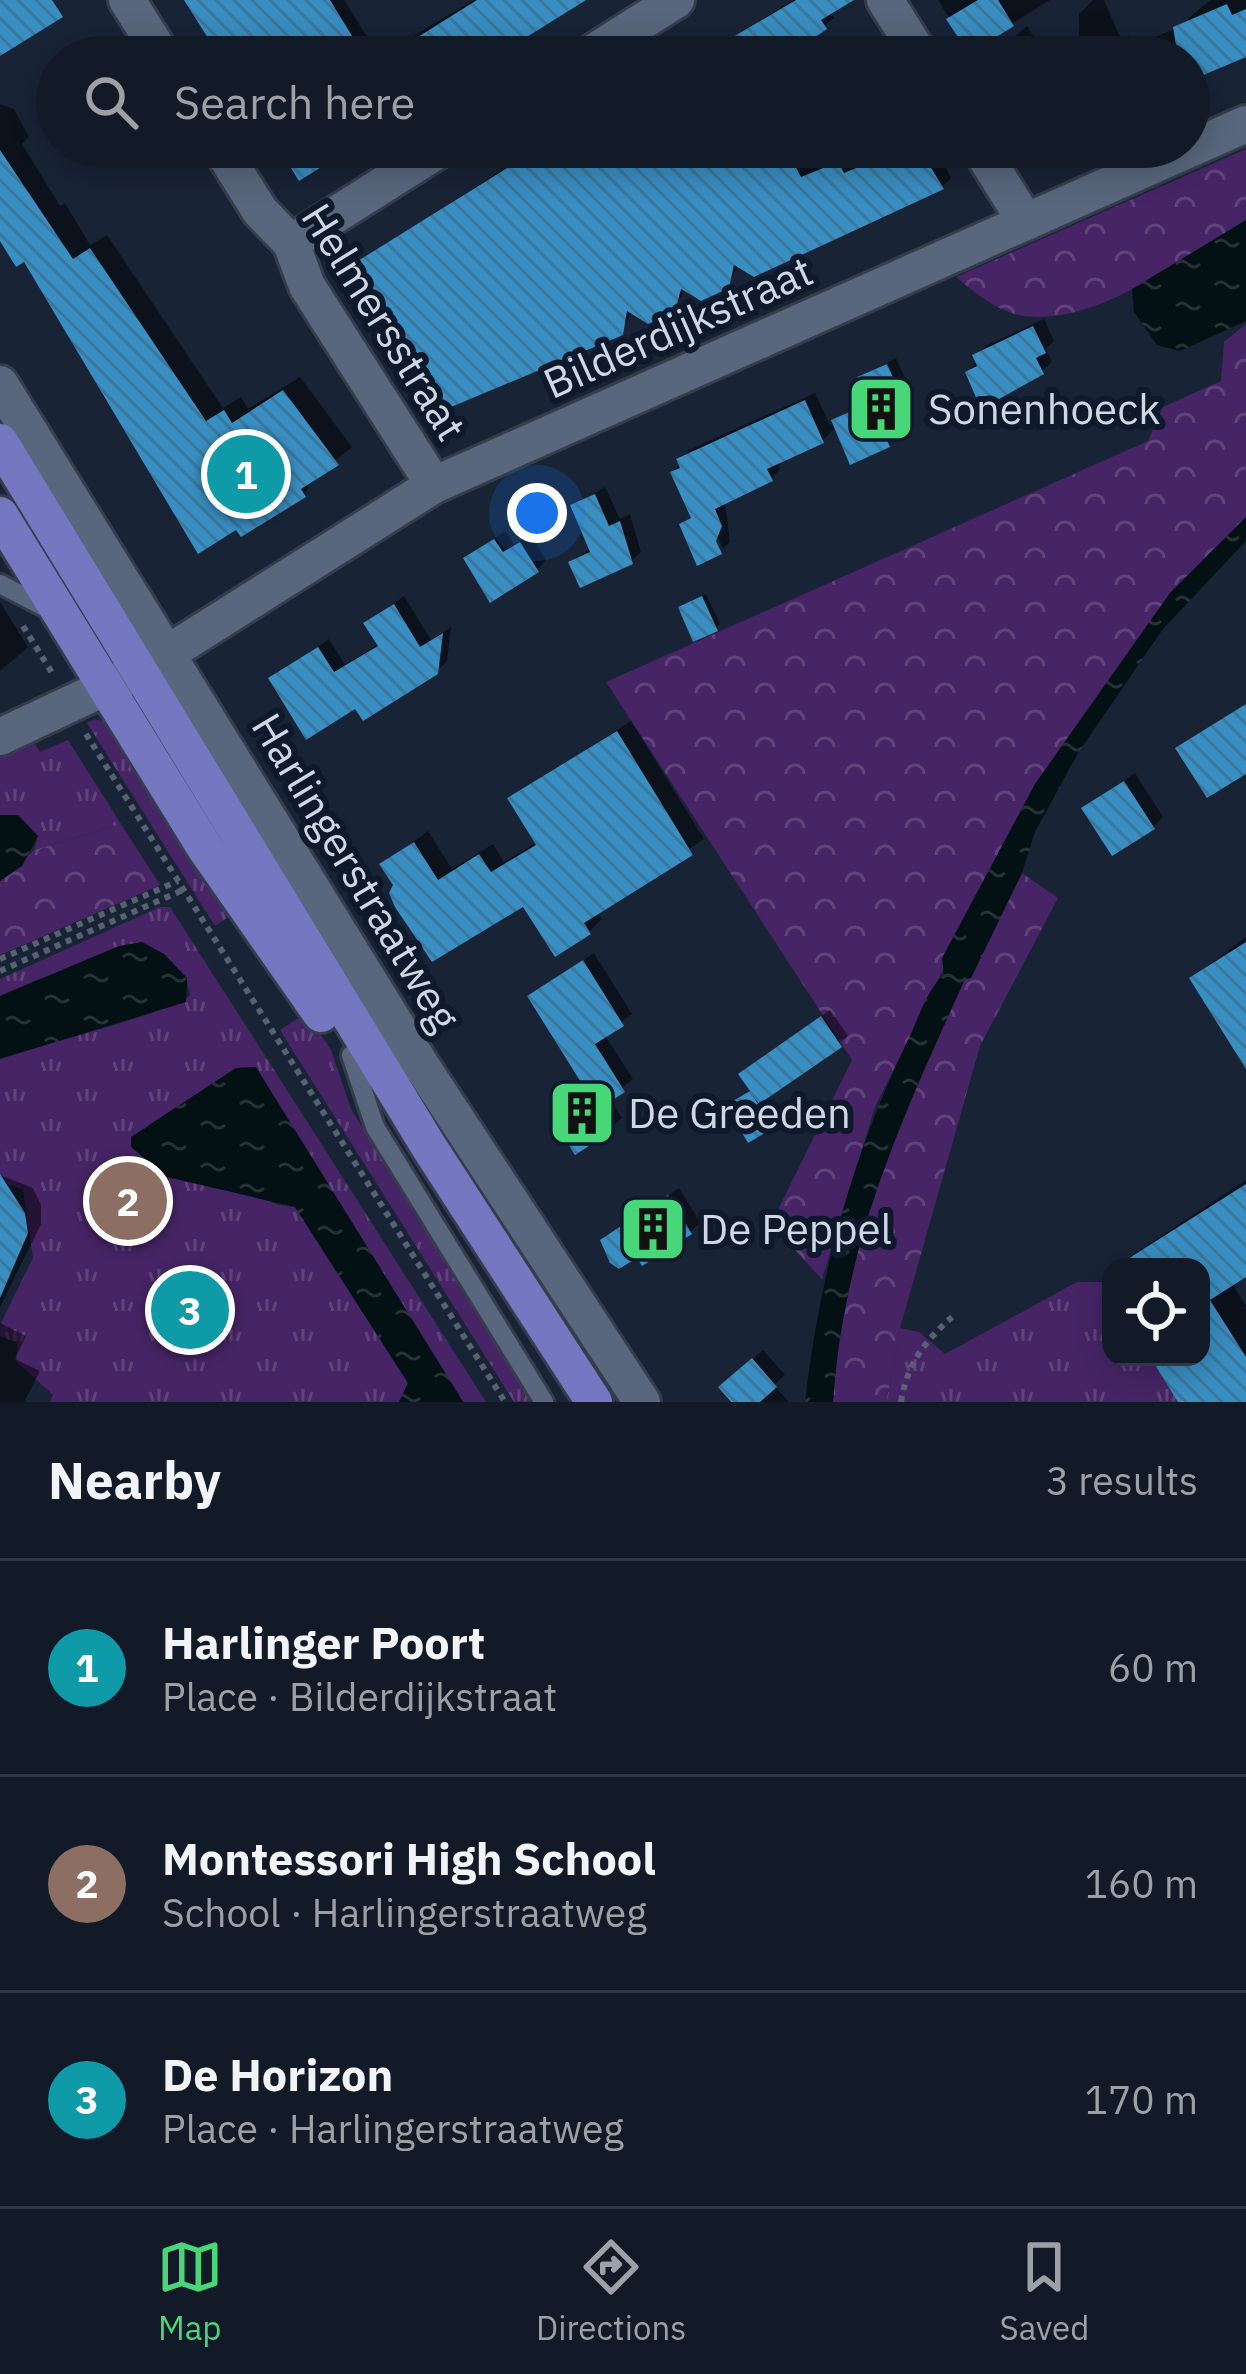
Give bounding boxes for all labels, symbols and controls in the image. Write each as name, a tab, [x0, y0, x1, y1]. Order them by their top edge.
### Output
search box	[36, 36, 1210, 168]
icon: search	[78, 69, 144, 135]
text: Search here	[174, 73, 415, 131]
street label: Helmersstraat	[290, 193, 479, 450]
street label: Bilderdijkstraat	[535, 243, 821, 410]
building icon: Sonenhoeck	[846, 374, 916, 444]
place label: Sonenhoeck	[928, 381, 1160, 436]
pin: 1	[207, 429, 285, 519]
your location	[507, 483, 567, 543]
street label: Harlingerstraatweg	[240, 703, 473, 1041]
building icon: De Greeden	[547, 1078, 617, 1148]
place label: De Greeden	[628, 1085, 851, 1140]
pin: 2	[89, 1156, 167, 1246]
building icon: De Peppel	[618, 1194, 688, 1264]
place label: De Peppel	[700, 1201, 892, 1256]
map controls	[1102, 1258, 1210, 1366]
button: locate	[1102, 1258, 1210, 1366]
pin: 3	[151, 1265, 229, 1355]
text: Nearby	[48, 1447, 221, 1513]
text: 3 results	[1046, 1455, 1198, 1506]
text: Harlinger Poort	[162, 1613, 485, 1671]
text: 1	[75, 1642, 99, 1693]
text: 60 m	[1108, 1642, 1198, 1693]
text: Place · Bilderdijkstraat	[162, 1671, 557, 1722]
text: Montessori High School	[162, 1829, 656, 1887]
text: 2	[75, 1858, 99, 1909]
text: 160 m	[1085, 1858, 1198, 1909]
text: School · Harlingerstraatweg	[162, 1887, 647, 1938]
text: De Horizon	[162, 2045, 393, 2103]
text: 3	[75, 2074, 99, 2125]
text: 170 m	[1085, 2074, 1198, 2125]
text: Place · Harlingerstraatweg	[162, 2103, 624, 2154]
tab: Map	[157, 2234, 223, 2349]
tab: Directions	[536, 2234, 686, 2349]
tab: Saved	[1000, 2234, 1089, 2349]

